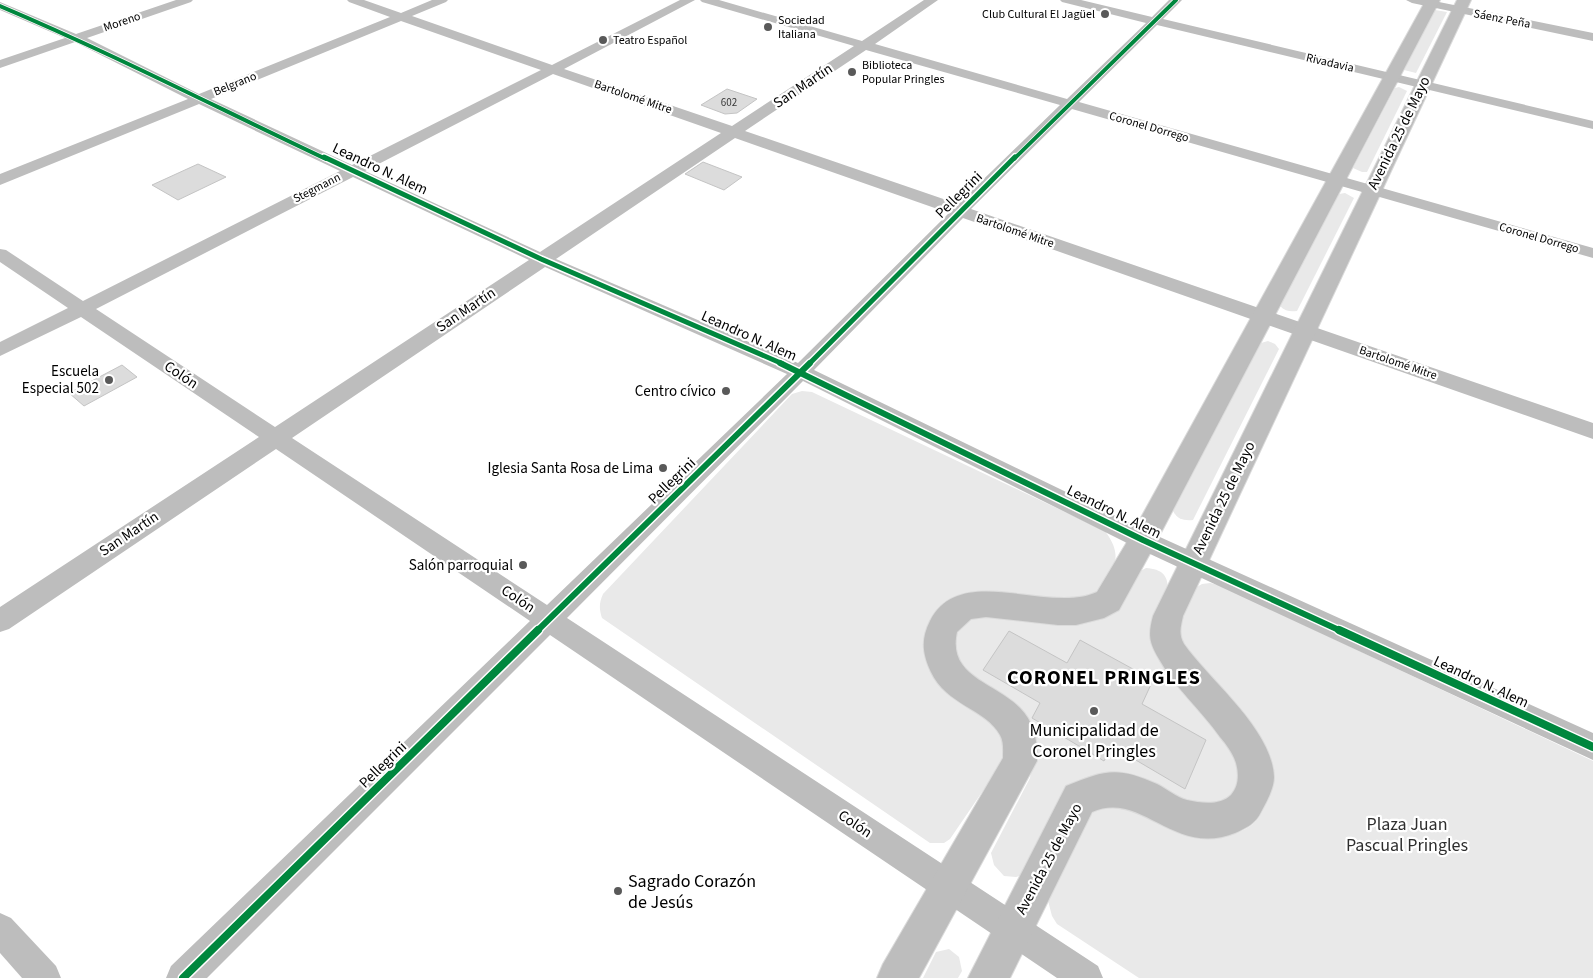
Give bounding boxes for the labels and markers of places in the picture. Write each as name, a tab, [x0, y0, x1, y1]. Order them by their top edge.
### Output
place label: Club Cultural El Jagüel	[982, 6, 1095, 23]
marker: Club Cultural El Jagüel	[1099, 8, 1111, 20]
place label: Sociedad Italiana	[778, 12, 825, 43]
marker: Sociedad Italiana	[762, 21, 774, 33]
place label: Teatro Español	[613, 32, 687, 49]
marker: Teatro Español	[597, 34, 609, 46]
place label: Biblioteca Popular Pringles	[862, 57, 944, 88]
marker: Biblioteca Popular Pringles	[846, 66, 858, 78]
place label: Escuela Especial 502	[22, 361, 99, 399]
marker: Escuela Especial 502	[103, 374, 115, 386]
place label: Centro cívico	[635, 381, 716, 402]
marker: Centro cívico	[720, 385, 732, 397]
place label: Iglesia Santa Rosa de Lima	[488, 458, 653, 479]
marker: Iglesia Santa Rosa de Lima	[657, 462, 669, 474]
place label: Salón parroquial	[409, 555, 513, 576]
marker: Salón parroquial	[517, 559, 529, 571]
marker: Municipalidad de Coronel Pringles	[1088, 705, 1100, 717]
place label: Municipalidad de Coronel Pringles	[1029, 718, 1159, 764]
place label: Sagrado Corazón de Jesús	[628, 869, 756, 915]
marker: Sagrado Corazón de Jesús	[612, 885, 624, 897]

